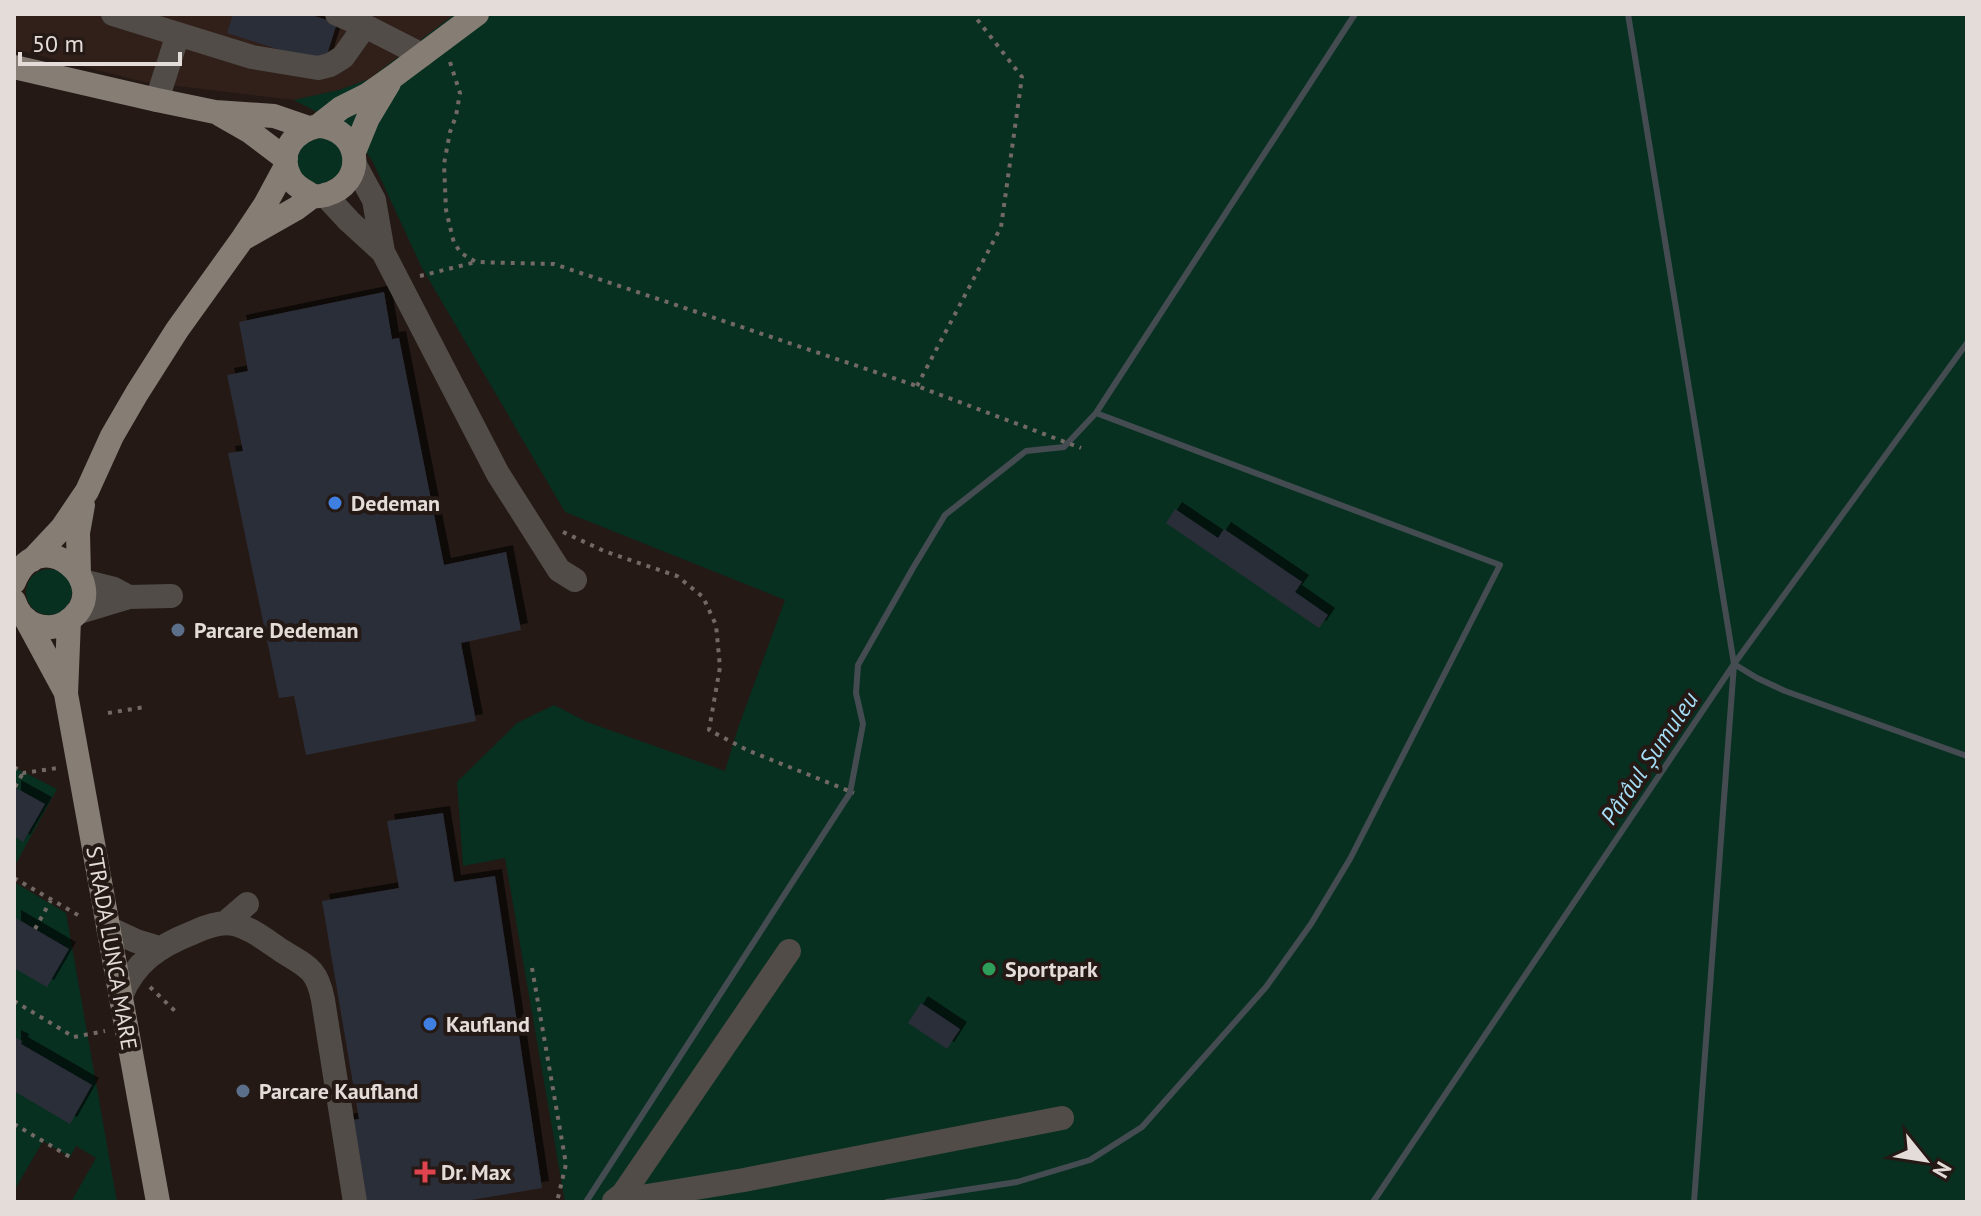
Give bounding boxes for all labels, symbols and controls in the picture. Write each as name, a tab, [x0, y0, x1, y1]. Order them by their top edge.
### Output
scale bar	[20, 16, 180, 66]
text: 50 m	[32, 28, 84, 59]
place label: Dedeman	[351, 489, 440, 517]
marker: Dedeman	[326, 494, 344, 512]
place label: Parcare Dedeman	[194, 616, 359, 644]
marker: Parcare Dedeman	[169, 621, 187, 639]
water label: Pârâul Șumuleu	[1593, 686, 1705, 830]
street label: STRADA LUNCA MARE	[80, 844, 144, 1052]
place label: Sportpark	[1005, 955, 1098, 983]
marker: Sportpark	[980, 960, 998, 978]
place label: Kaufland	[446, 1010, 530, 1038]
marker: Kaufland	[421, 1015, 439, 1033]
place label: Parcare Kaufland	[259, 1077, 418, 1105]
marker: Parcare Kaufland	[234, 1082, 252, 1100]
north arrow	[1885, 1120, 1965, 1200]
text: N	[1927, 1157, 1958, 1183]
place label: Dr. Max	[441, 1158, 512, 1186]
marker: Dr. Max	[416, 1163, 434, 1181]

